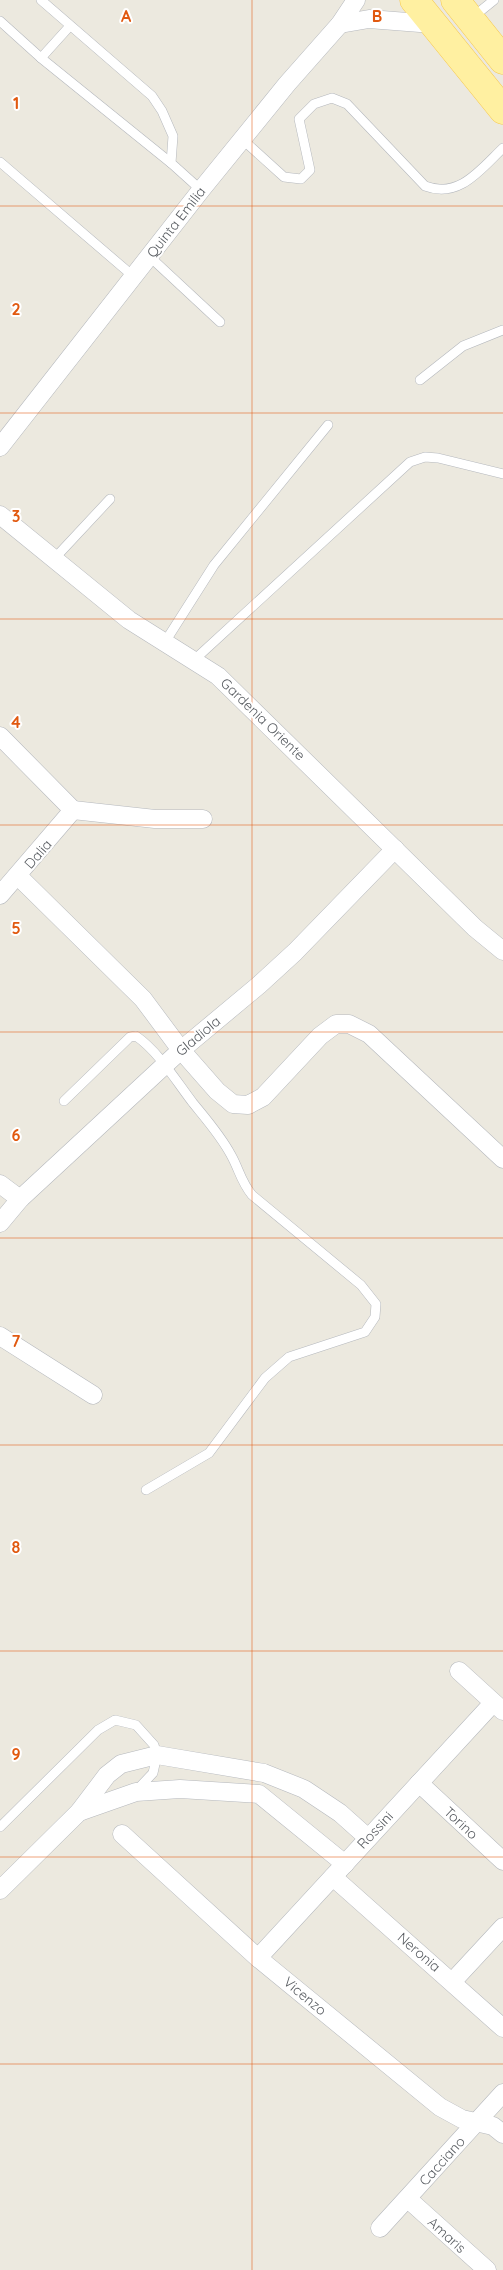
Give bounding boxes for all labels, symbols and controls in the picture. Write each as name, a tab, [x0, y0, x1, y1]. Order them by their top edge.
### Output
text: A	[121, 6, 132, 26]
text: B	[372, 6, 382, 26]
text: 1	[13, 93, 19, 113]
street label: Quinta Emilia	[143, 183, 209, 261]
text: 2	[11, 299, 21, 319]
text: 3	[12, 506, 20, 526]
street label: Gardenia Oriente	[217, 674, 309, 764]
text: 4	[11, 712, 21, 732]
street label: Dalia	[20, 836, 56, 872]
text: 5	[11, 918, 21, 938]
street label: Gladiola	[172, 1012, 224, 1060]
text: 6	[12, 1125, 21, 1145]
text: 7	[12, 1331, 21, 1351]
text: 8	[12, 1537, 21, 1557]
text: 9	[11, 1744, 21, 1764]
street label: Torino	[440, 1803, 482, 1843]
street label: Rossini	[353, 1807, 397, 1853]
street label: Neronia	[394, 1928, 444, 1976]
street label: Vicenzo	[280, 1973, 330, 2019]
street label: Cacciano	[415, 2133, 469, 2189]
street label: Amaris	[424, 2213, 470, 2257]

